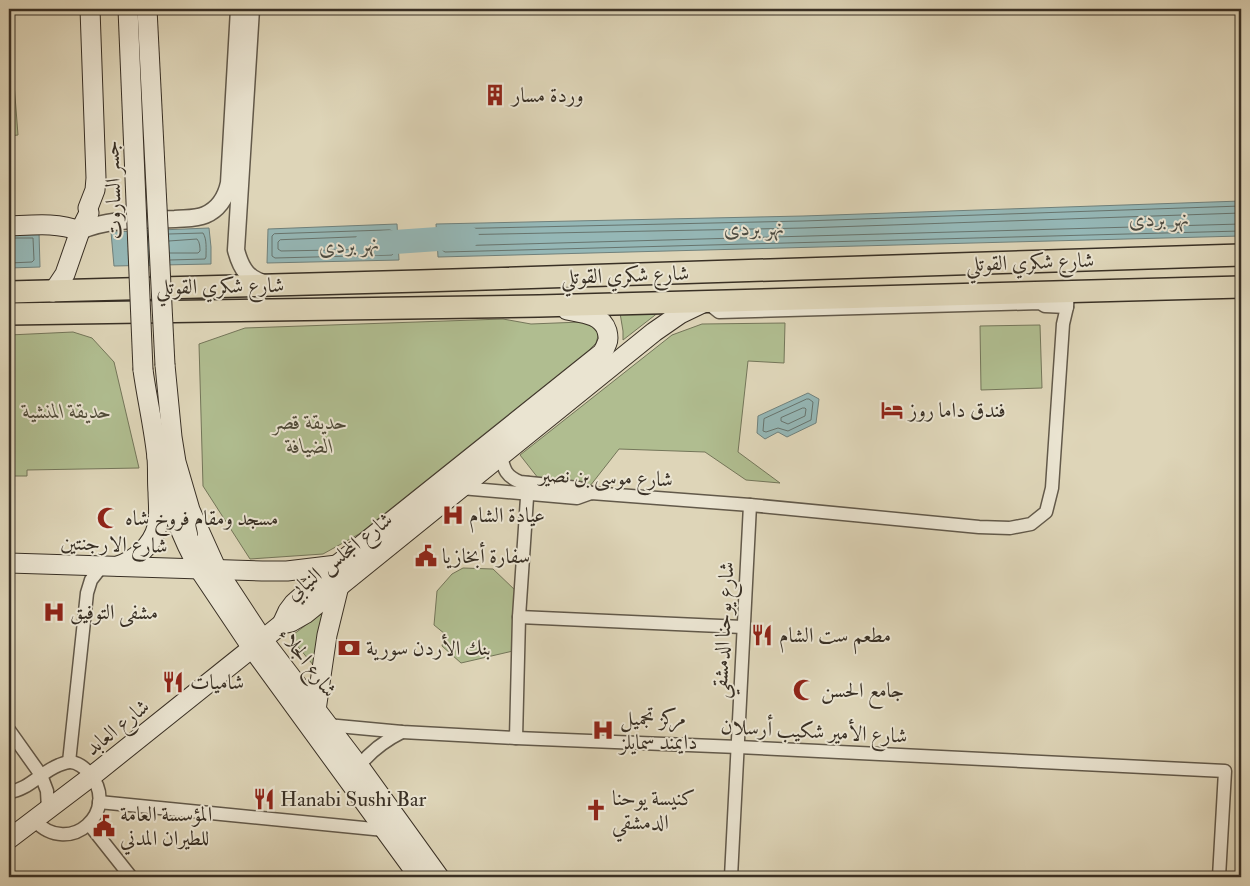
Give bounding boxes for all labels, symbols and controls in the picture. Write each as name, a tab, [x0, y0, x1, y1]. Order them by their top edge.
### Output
building icon: وردة مسار	[482, 82, 508, 108]
place label: وردة مسار	[510, 82, 584, 109]
street label: جسر الساروت	[98, 140, 129, 240]
water label: نهر بردى	[1128, 204, 1190, 234]
water label: نهر بردى	[723, 213, 785, 243]
water label: نهر بردى	[318, 229, 380, 261]
street label: شارع شكري القوتلي	[965, 247, 1095, 284]
street label: شارع شكري القوتلي	[560, 260, 690, 297]
street label: شارع شكري القوتلي	[156, 272, 285, 307]
hotel icon: فندق داما روز	[879, 397, 905, 423]
place label: فندق داما روز	[907, 397, 1006, 424]
park label: حديقة المنشية	[20, 398, 112, 425]
park label: حديقة قصر الضيافة	[271, 409, 348, 460]
street label: شارع موسى بن نصير	[536, 462, 673, 497]
hospital icon: عيادة الشام	[440, 502, 466, 528]
place label: عيادة الشام	[469, 502, 545, 533]
mosque icon: مسجد ومقام فروخ شاه	[95, 505, 121, 531]
place label: مسجد ومقام فروخ شاه	[125, 505, 278, 537]
street label: شارع المجلس النيابي	[280, 506, 401, 610]
street label: شارع الارجنتين	[60, 529, 168, 564]
place label: سفارة أبخازيا	[442, 541, 530, 570]
public building icon: سفارة أبخازيا	[413, 543, 439, 569]
street label: شارع يوحنا الدمشقي	[706, 561, 747, 699]
hospital icon: مشفى التوفيق	[41, 599, 67, 625]
place label: مشفى التوفيق	[70, 599, 158, 627]
street label: شارع الجلاء	[269, 622, 343, 705]
restaurant icon: مطعم ست الشام	[749, 622, 775, 648]
place label: مطعم ست الشام	[779, 622, 891, 655]
place label: بنك الأردن سورية	[366, 633, 491, 662]
bank icon: بنك الأردن سورية	[336, 635, 362, 661]
restaurant icon: شاميات	[160, 669, 186, 695]
place label: شاميات	[190, 669, 244, 696]
mosque icon: جامع الحسن	[791, 677, 817, 703]
place label: جامع الحسن	[821, 677, 904, 709]
street label: شارع العابد	[80, 693, 158, 765]
place label: مركز تجميل دايمند سمايلز	[618, 705, 697, 756]
street label: شارع الأمير شكيب أرسلان	[720, 711, 908, 754]
hospital icon: مركز تجميل دايمند سمايلز	[590, 717, 616, 743]
place label: كنيسة يوحنا الدمشقي	[612, 785, 695, 842]
restaurant icon: Hanabi Sushi Bar	[251, 786, 277, 812]
place label: Hanabi Sushi Bar	[280, 786, 427, 813]
church icon: كنيسة يوحنا الدمشقي	[583, 797, 609, 823]
place label: المؤسسة العامة للطيران المدني	[120, 801, 212, 855]
public building icon: المؤسسة العامة للطيران المدني	[91, 813, 117, 839]

